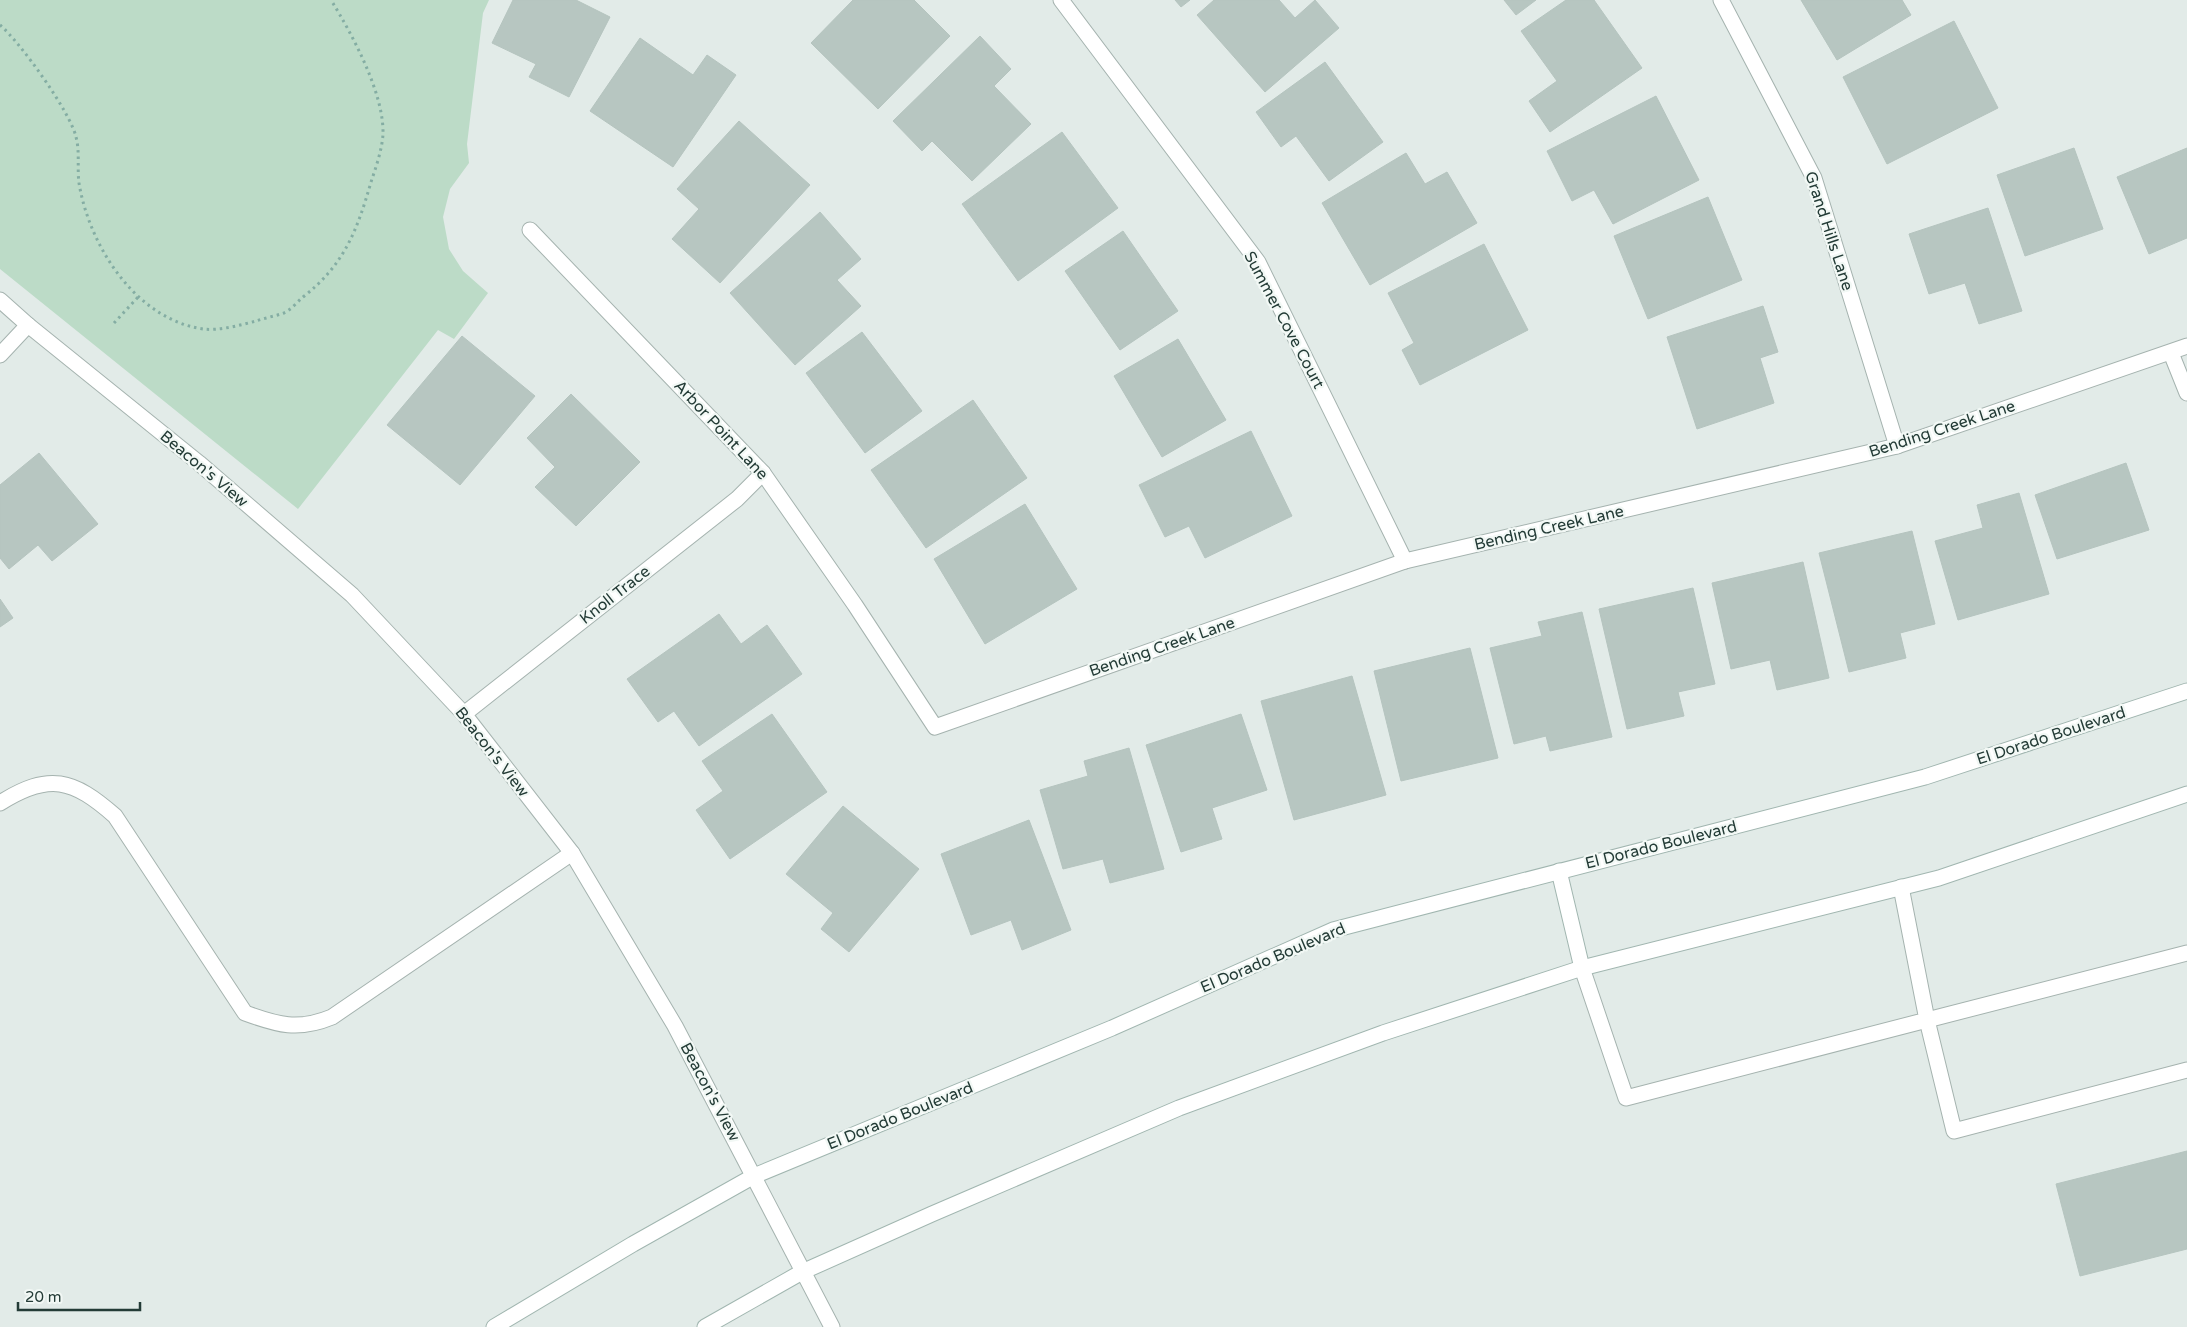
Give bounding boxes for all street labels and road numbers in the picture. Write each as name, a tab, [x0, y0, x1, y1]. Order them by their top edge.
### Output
street label: Grand Hills Lane	[1800, 169, 1858, 293]
street label: Summer Cove Court	[1239, 248, 1329, 392]
street label: Arbor Point Lane	[670, 376, 772, 484]
street label: Bending Creek Lane	[1866, 396, 2018, 462]
street label: Beacon's View	[156, 426, 252, 512]
street label: Bending Creek Lane	[1472, 501, 1626, 555]
street label: Knoll Trace	[576, 561, 654, 629]
street label: Bending Creek Lane	[1087, 613, 1237, 681]
street label: El Dorado Boulevard	[1974, 702, 2128, 770]
street label: Beacon's View	[451, 703, 534, 801]
street label: El Dorado Boulevard	[1583, 816, 1739, 874]
street label: El Dorado Boulevard	[1197, 918, 1349, 998]
street label: Beacon's View	[676, 1039, 745, 1145]
street label: El Dorado Boulevard	[824, 1078, 976, 1154]

